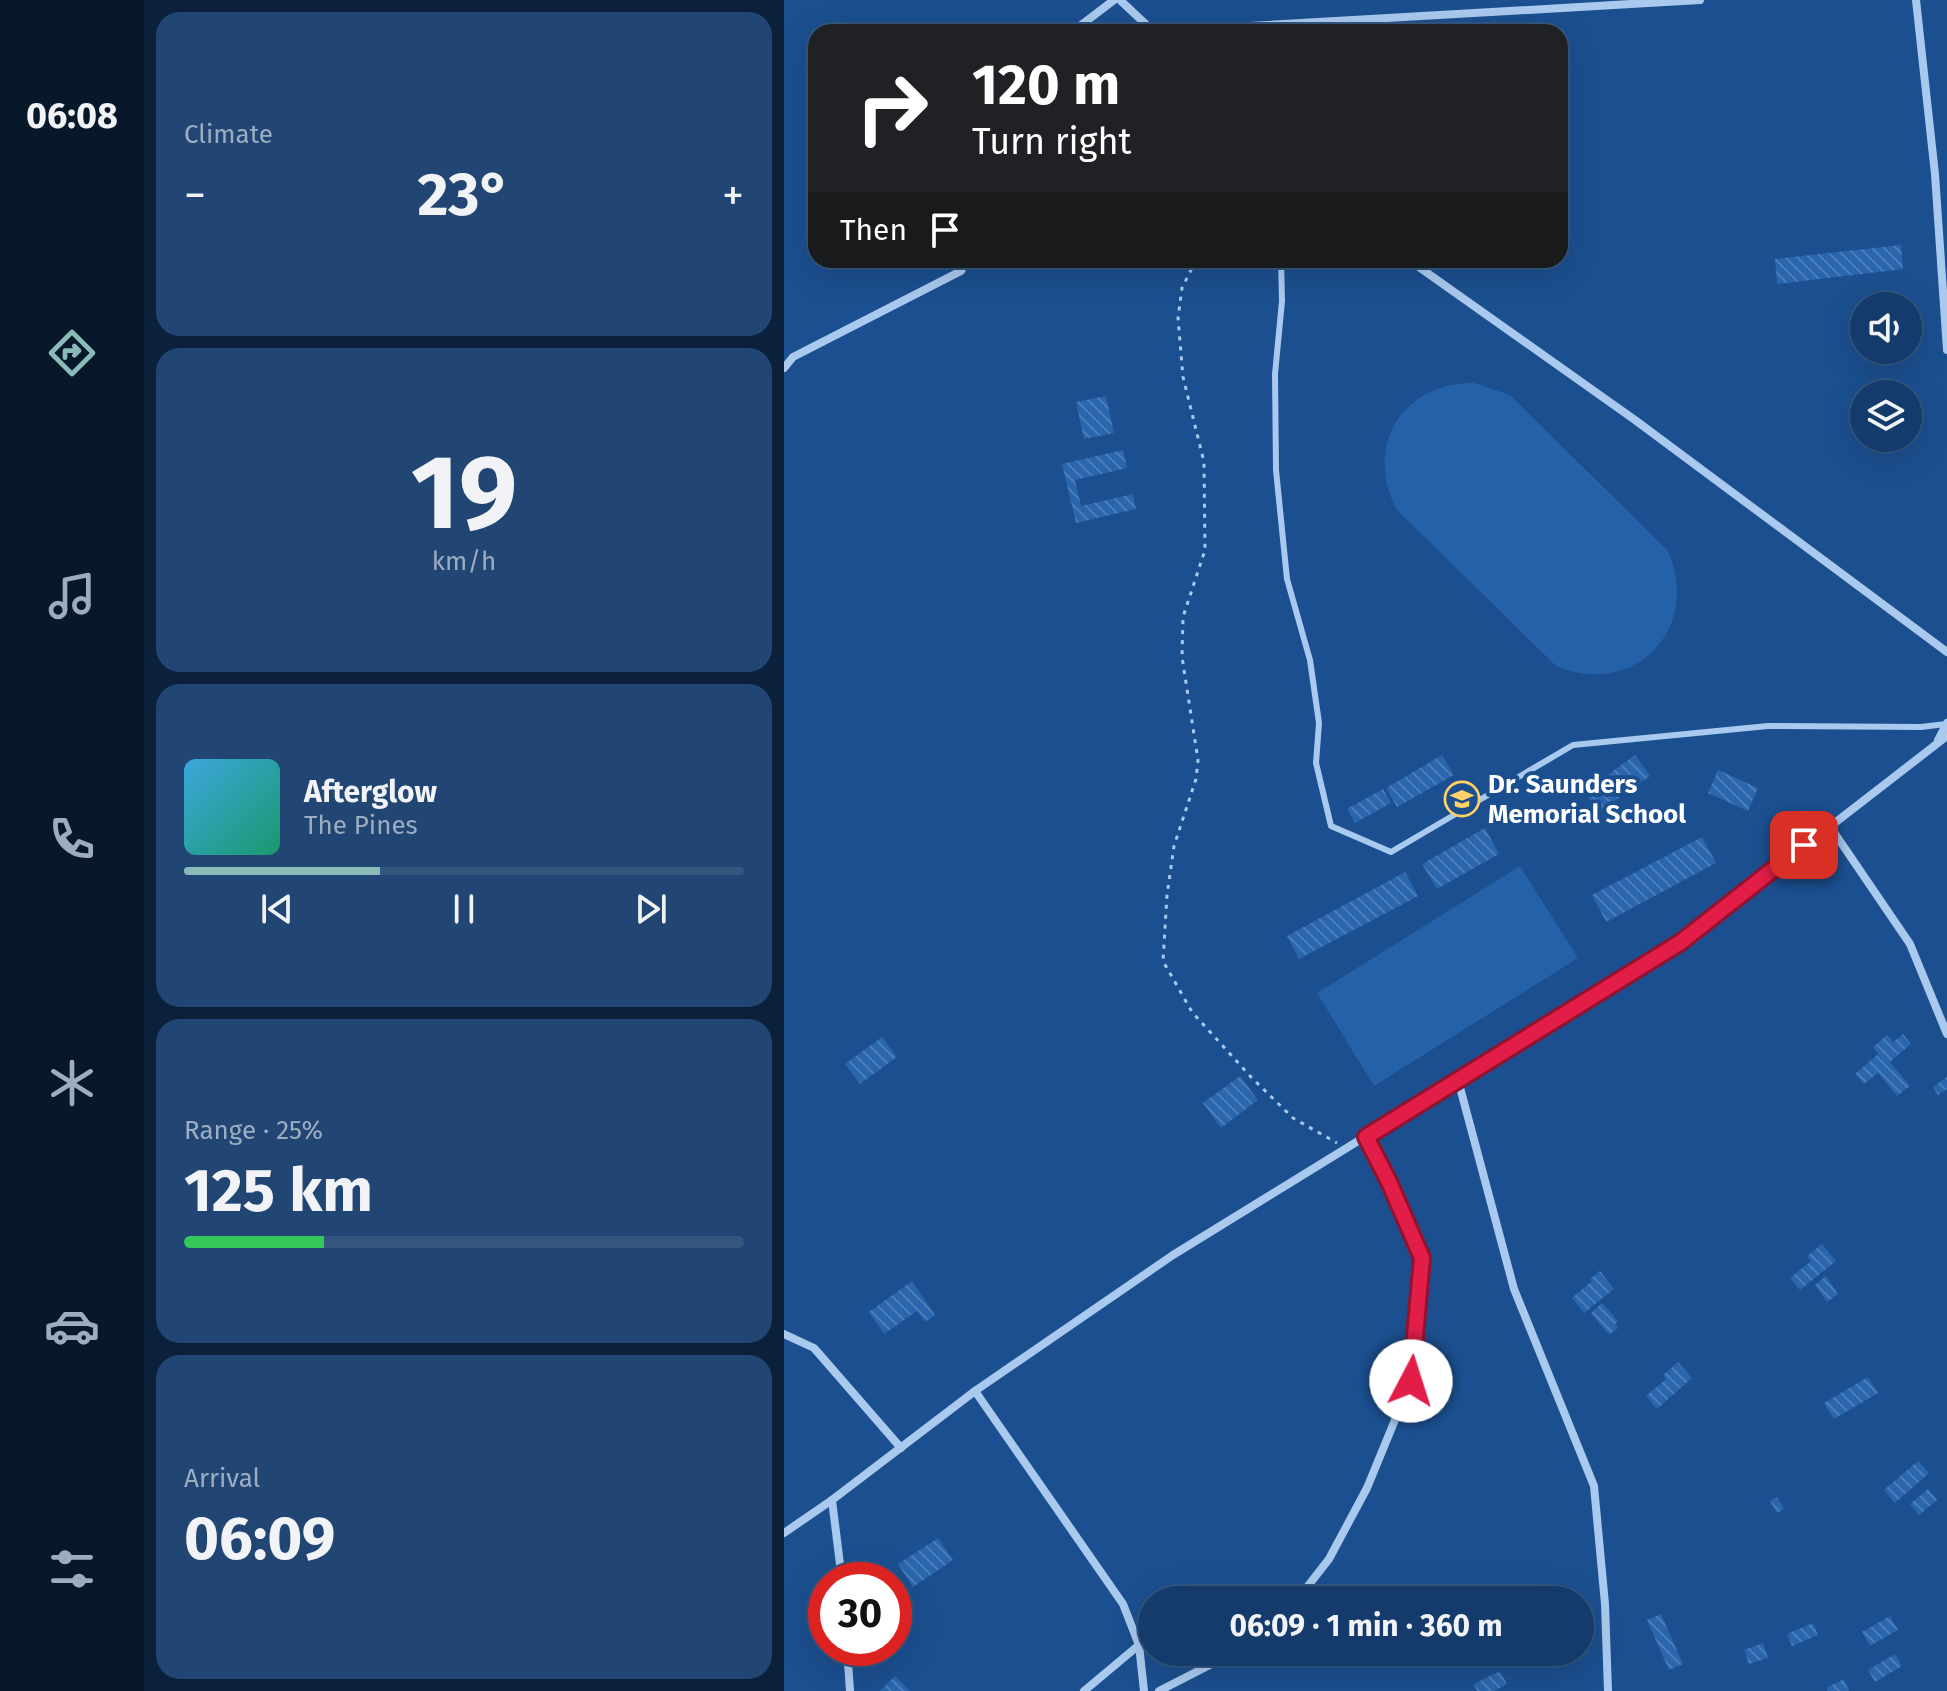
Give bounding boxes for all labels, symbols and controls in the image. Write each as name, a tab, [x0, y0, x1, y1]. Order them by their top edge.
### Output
text: 120 m	[972, 52, 1120, 119]
icon: right	[840, 56, 944, 160]
text: 06:08	[26, 94, 118, 138]
text: Climate	[184, 119, 273, 150]
text: Turn right	[972, 120, 1132, 164]
text: 23°	[417, 159, 511, 231]
text: −	[184, 169, 206, 222]
text: +	[722, 169, 744, 222]
icon: arrive	[923, 208, 967, 252]
text: Then	[840, 212, 907, 248]
map controls	[1850, 292, 1922, 452]
button: sound	[1850, 292, 1922, 364]
icon: directions	[44, 325, 100, 381]
button: layers	[1850, 380, 1922, 452]
text: 19	[411, 431, 517, 556]
text: km/h	[432, 546, 496, 577]
icon: music	[44, 568, 100, 624]
place label: Dr. Saunders Memorial School	[1488, 769, 1686, 830]
text: Afterglow	[304, 774, 437, 810]
school or university icon: Dr. Saunders Memorial School	[1443, 780, 1481, 818]
text: The Pines	[304, 810, 418, 841]
icon: phone	[44, 811, 100, 867]
pin	[1770, 811, 1838, 879]
icon: arrive	[1782, 823, 1826, 867]
icon: previous	[255, 887, 299, 931]
icon: pause	[442, 887, 486, 931]
icon: next	[629, 887, 673, 931]
icon: climate	[44, 1055, 100, 1111]
text: Range · 25%	[184, 1115, 323, 1146]
text: 125 km	[184, 1155, 373, 1227]
icon: car	[44, 1298, 100, 1354]
position arrow	[1369, 1339, 1453, 1423]
text: Arrival	[184, 1463, 260, 1494]
text: 06:09	[184, 1503, 335, 1575]
icon: filters	[44, 1541, 100, 1597]
speed limit sign: 30	[808, 1562, 912, 1666]
text: 06:09 · 1 min · 360 m	[1229, 1608, 1503, 1644]

